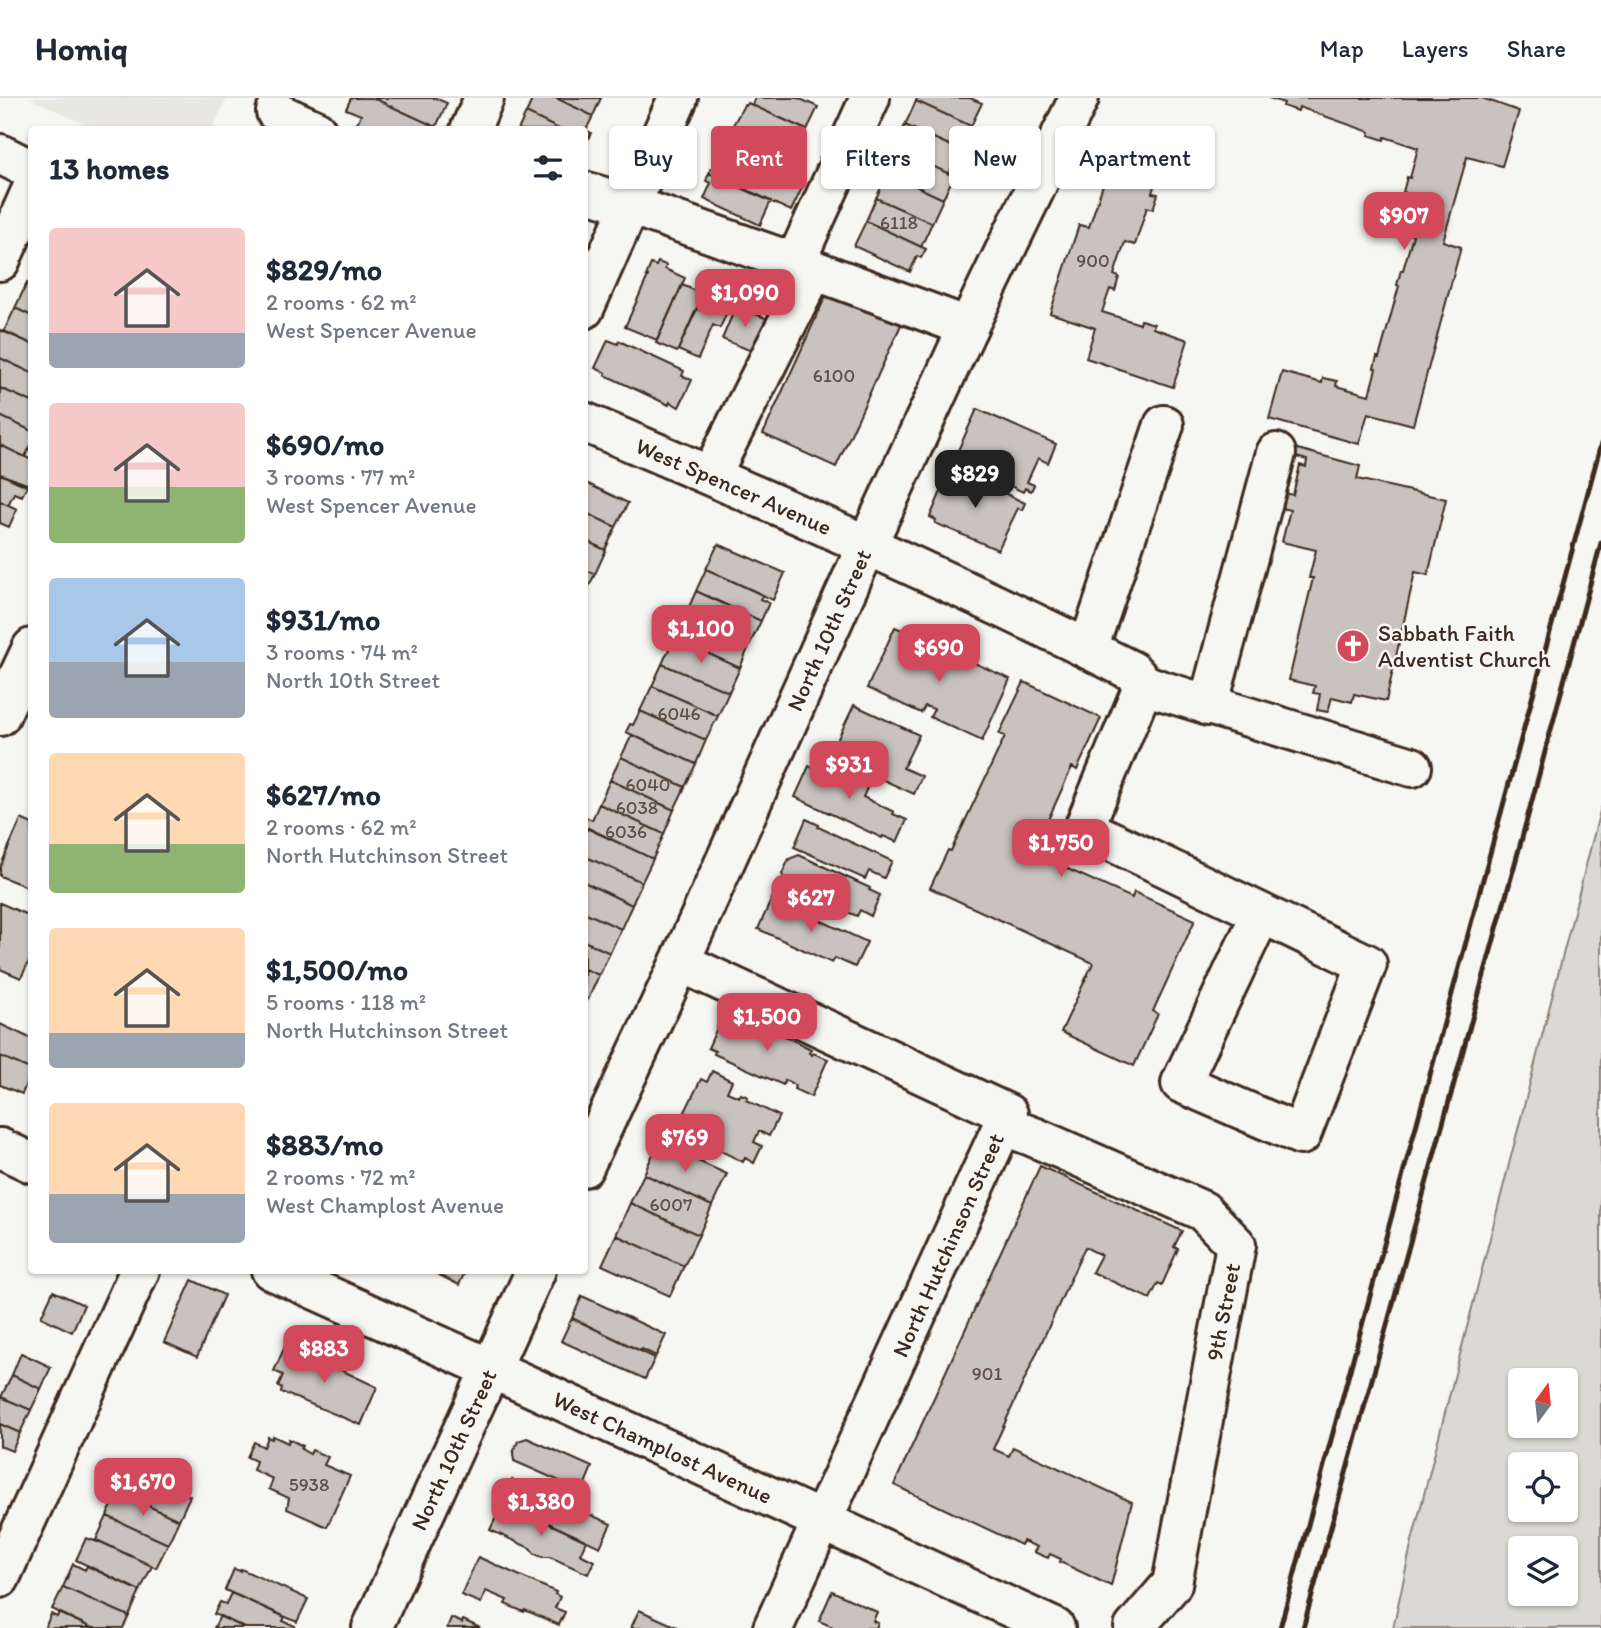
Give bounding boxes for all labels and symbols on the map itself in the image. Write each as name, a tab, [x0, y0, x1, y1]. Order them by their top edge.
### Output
pin: $907	[1363, 192, 1445, 252]
house number: 6118	[880, 211, 918, 234]
house number: 900	[1076, 249, 1110, 272]
pin: $1,090	[688, 270, 802, 329]
house number: 6100	[813, 364, 855, 387]
street label: West Spencer Avenue	[632, 432, 836, 541]
pin: $829	[934, 450, 1016, 510]
street label: North 10th Street	[780, 545, 877, 715]
pin: $1,100	[644, 606, 758, 665]
place label: Sabbath Faith Adventist Church	[1378, 619, 1551, 673]
pin: $690	[898, 624, 980, 684]
church icon: Sabbath Faith Adventist Church	[1334, 627, 1372, 665]
house number: 6046	[657, 702, 701, 725]
pin: $931	[808, 742, 890, 801]
house number: 6040	[626, 773, 670, 796]
house number: 6038	[616, 796, 658, 819]
house number: 6036	[605, 820, 647, 843]
pin: $1,750	[1004, 820, 1118, 879]
pin: $627	[770, 874, 852, 934]
pin: $1,500	[710, 993, 824, 1053]
pin: $769	[644, 1114, 726, 1174]
street label: North Hutchinson Street	[886, 1128, 1010, 1361]
house number: 6007	[650, 1193, 692, 1216]
street label: 9th Street	[1200, 1260, 1246, 1363]
pin: $883	[283, 1326, 365, 1385]
house number: 901	[972, 1362, 1002, 1385]
street label: North 10th Street	[405, 1364, 503, 1535]
north arrow	[1508, 1368, 1578, 1438]
street label: West Champlost Avenue	[549, 1385, 777, 1510]
pin: $1,670	[86, 1458, 200, 1518]
house number: 5938	[289, 1473, 329, 1496]
pin: $1,380	[484, 1478, 598, 1538]

